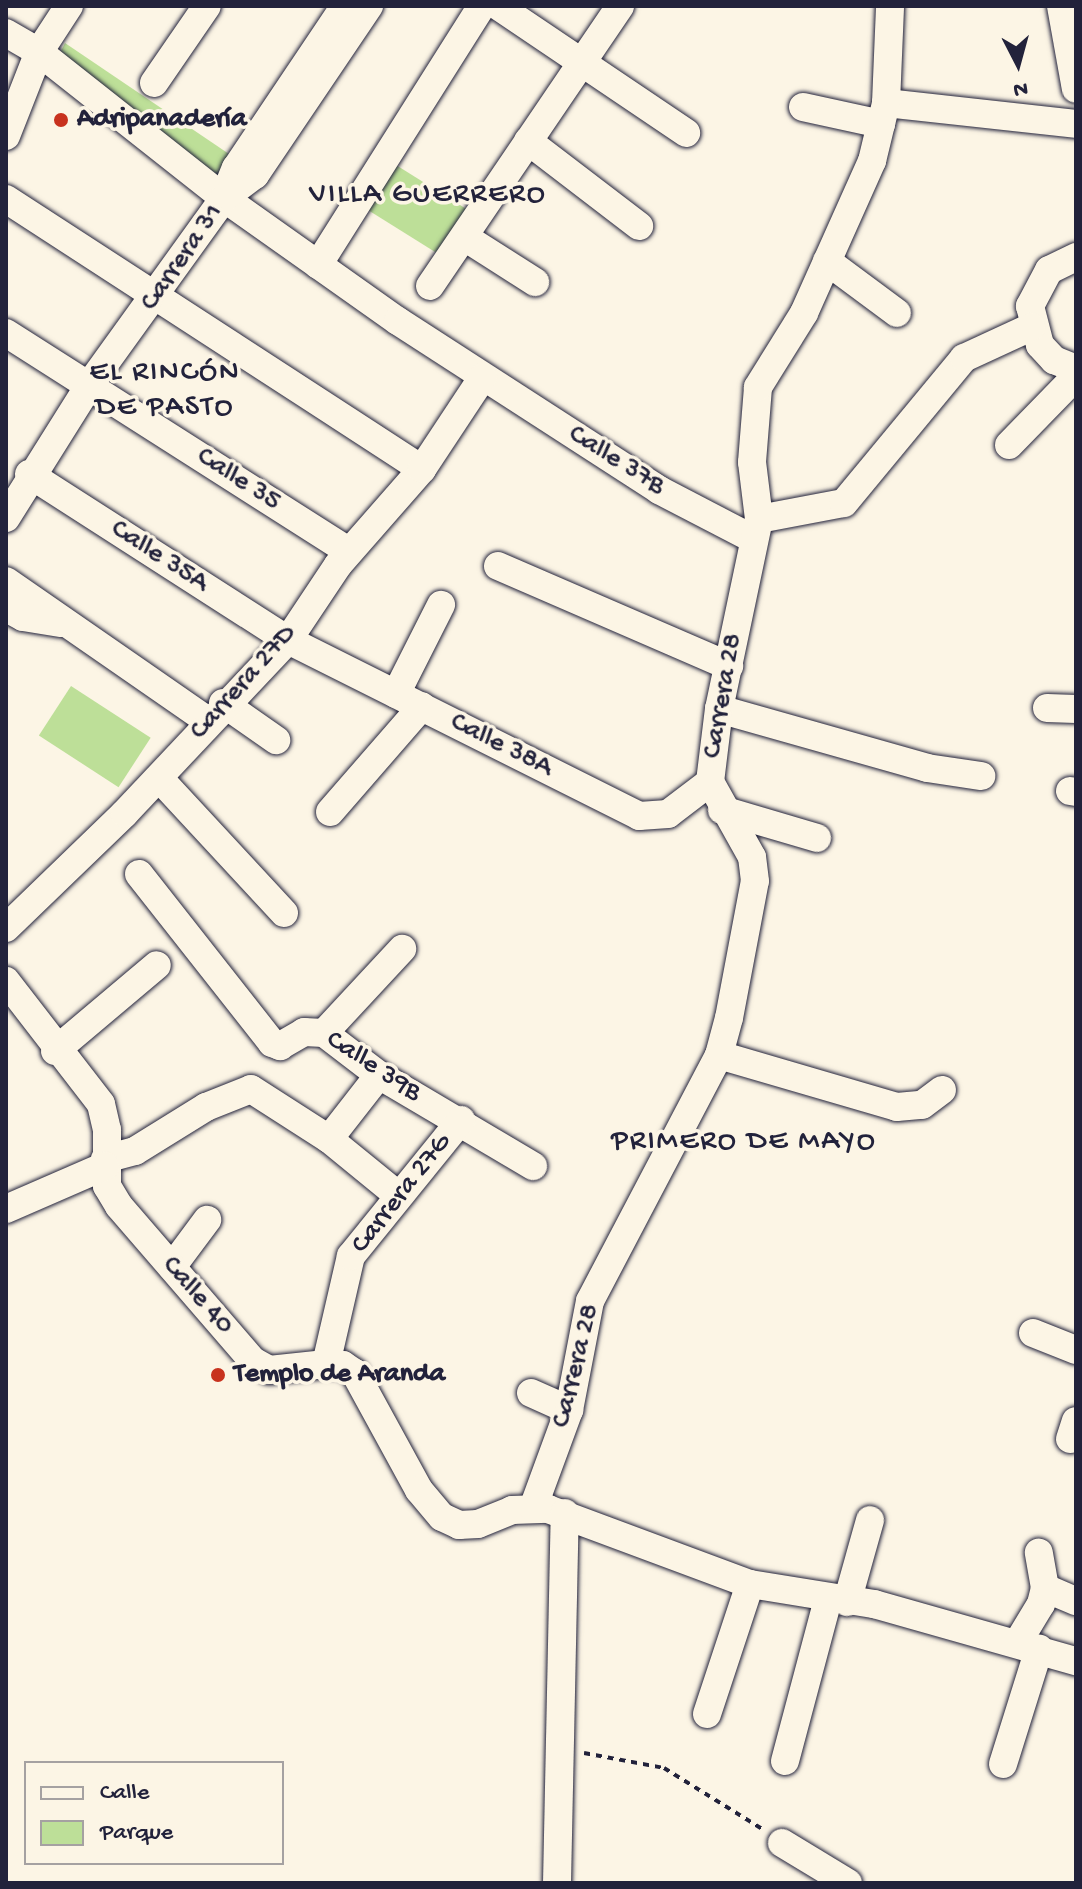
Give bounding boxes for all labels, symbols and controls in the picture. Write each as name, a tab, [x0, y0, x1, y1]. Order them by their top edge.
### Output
north arrow	[978, 24, 1058, 104]
text: N	[1012, 74, 1029, 102]
place label: Adripanadería	[77, 103, 246, 137]
marker: Adripanadería	[52, 111, 70, 129]
district label: VILLA GUERRERO	[309, 178, 547, 214]
street label: Carrera 31	[134, 198, 232, 318]
district label: EL RINCÓN DE PASTO	[89, 356, 241, 426]
street label: Calle 37B	[561, 418, 671, 504]
street label: Calle 35	[190, 440, 286, 520]
street label: Calle 35A	[104, 513, 214, 601]
street label: Carrera 27D	[183, 618, 305, 748]
street label: Carrera 28	[697, 631, 751, 761]
street label: Calle 38A	[444, 706, 558, 786]
street label: Calle 39B	[319, 1024, 427, 1110]
district label: PRIMERO DE MAYO	[611, 1125, 877, 1161]
street label: Carrera 27G	[345, 1127, 459, 1261]
street label: Calle 40	[154, 1250, 240, 1342]
street label: Carrera 28	[545, 1301, 609, 1431]
place label: Templo de Aranda	[234, 1358, 445, 1392]
marker: Templo de Aranda	[209, 1366, 227, 1384]
legend	[24, 1761, 284, 1865]
text: Calle	[100, 1779, 149, 1808]
text: Parque	[100, 1819, 173, 1848]

